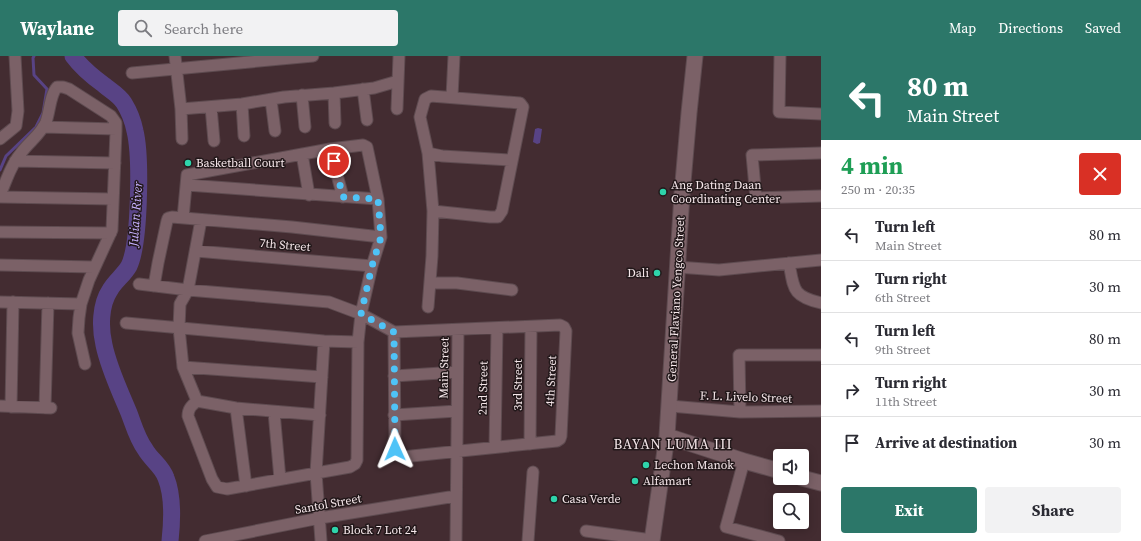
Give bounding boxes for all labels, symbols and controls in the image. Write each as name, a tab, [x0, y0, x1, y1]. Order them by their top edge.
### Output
search box	[118, 10, 398, 46]
text: Waylane	[20, 15, 94, 41]
icon: search	[132, 17, 154, 39]
text: Search here	[164, 18, 243, 39]
text: Map	[949, 18, 976, 38]
text: Directions	[998, 18, 1063, 38]
text: Saved	[1085, 18, 1121, 38]
text: 80 m	[907, 67, 969, 105]
icon: left	[841, 72, 893, 124]
text: Main Street	[907, 103, 999, 128]
pin	[317, 144, 351, 178]
text: 4 min	[841, 149, 903, 182]
icon: arrive	[323, 150, 345, 172]
button: close	[1079, 153, 1121, 195]
place label: Basketball Court	[196, 155, 284, 171]
marker: Basketball Court	[183, 158, 193, 168]
place label: Ang Dating Daan Coordinating Center	[671, 177, 780, 207]
water label: Julian River	[125, 180, 146, 249]
text: 250 m · 20:35	[841, 181, 915, 198]
marker: Ang Dating Daan Coordinating Center	[658, 187, 668, 197]
street label: General Flaviano Yengco Street	[664, 216, 688, 382]
text: Turn left	[875, 216, 935, 237]
icon: left	[841, 224, 863, 246]
text: 80 m	[1089, 224, 1121, 245]
street label: 7th Street	[259, 235, 311, 255]
text: Main Street	[875, 237, 941, 254]
place label: Dali	[627, 265, 649, 281]
marker: Dali	[652, 268, 662, 278]
text: Turn right	[875, 268, 947, 289]
icon: right	[841, 276, 863, 298]
text: 30 m	[1089, 276, 1121, 297]
text: 6th Street	[875, 289, 930, 306]
text: Turn left	[875, 320, 935, 341]
icon: left	[841, 328, 863, 350]
text: 80 m	[1089, 328, 1121, 349]
street label: Main Street	[435, 337, 453, 399]
text: 9th Street	[875, 341, 930, 358]
street label: 4th Street	[542, 355, 560, 407]
street label: 3rd Street	[510, 359, 526, 411]
street label: 2nd Street	[475, 361, 491, 415]
text: Turn right	[875, 372, 947, 393]
icon: right	[841, 380, 863, 402]
text: 30 m	[1089, 380, 1121, 401]
street label: F. L. Livelo Street	[700, 387, 792, 407]
text: 11th Street	[875, 393, 937, 410]
position arrow	[374, 428, 416, 470]
icon: arrive	[841, 432, 863, 454]
text: Arrive at destination	[875, 432, 1017, 453]
text: 30 m	[1089, 432, 1121, 453]
district label: BAYAN LUMA III	[613, 434, 733, 454]
map controls	[773, 449, 809, 529]
button: sound	[773, 449, 809, 485]
place label: Lechon Manok	[654, 457, 734, 473]
marker: Lechon Manok	[641, 460, 651, 470]
place label: Alfamart	[643, 473, 691, 489]
marker: Alfamart	[630, 476, 640, 486]
button: Exit	[841, 487, 977, 533]
button: Share	[985, 487, 1121, 533]
street label: Santol Street	[294, 490, 363, 518]
place label: Casa Verde	[562, 491, 621, 507]
button: search	[773, 493, 809, 529]
marker: Casa Verde	[549, 494, 559, 504]
place label: Block 7 Lot 24	[343, 522, 417, 538]
marker: Block 7 Lot 24	[330, 525, 340, 535]

